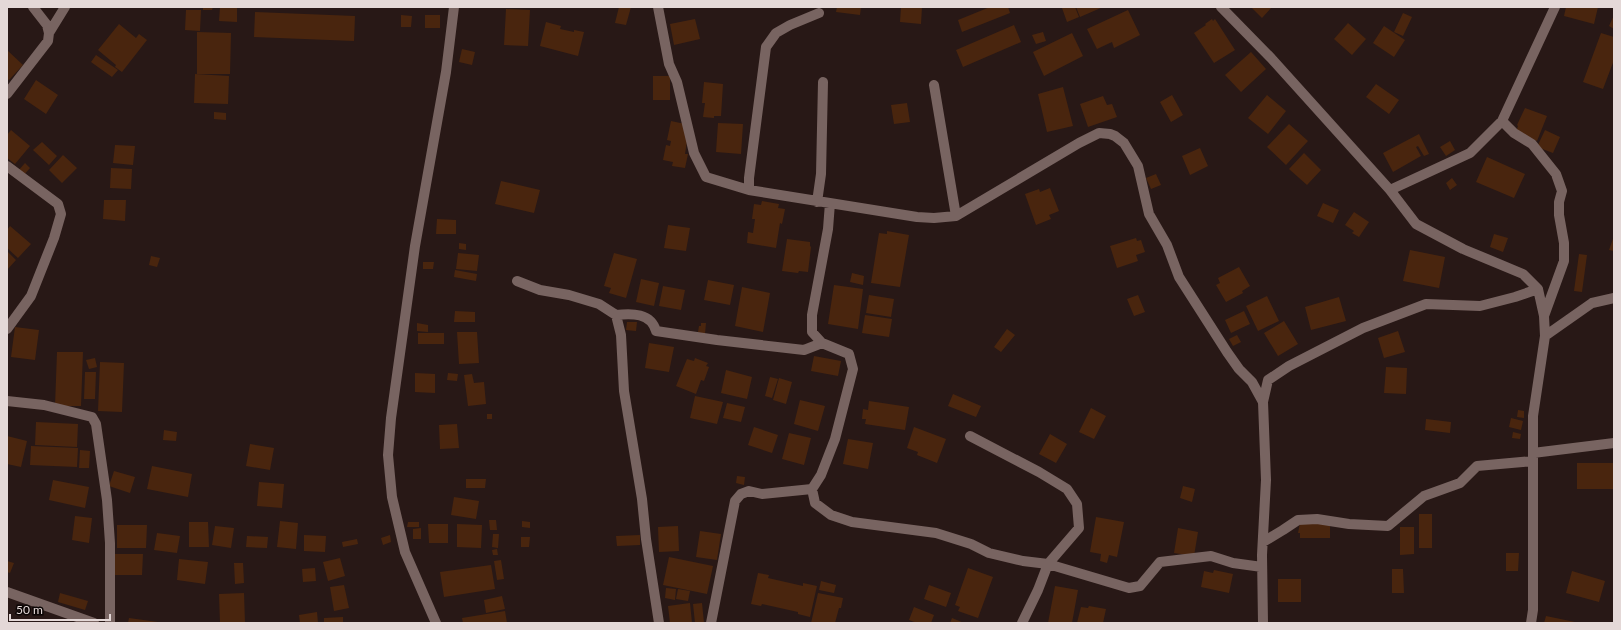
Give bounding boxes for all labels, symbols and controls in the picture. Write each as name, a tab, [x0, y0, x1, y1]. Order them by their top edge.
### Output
scale bar	[10, 596, 110, 622]
text: 50 m	[16, 602, 43, 617]

